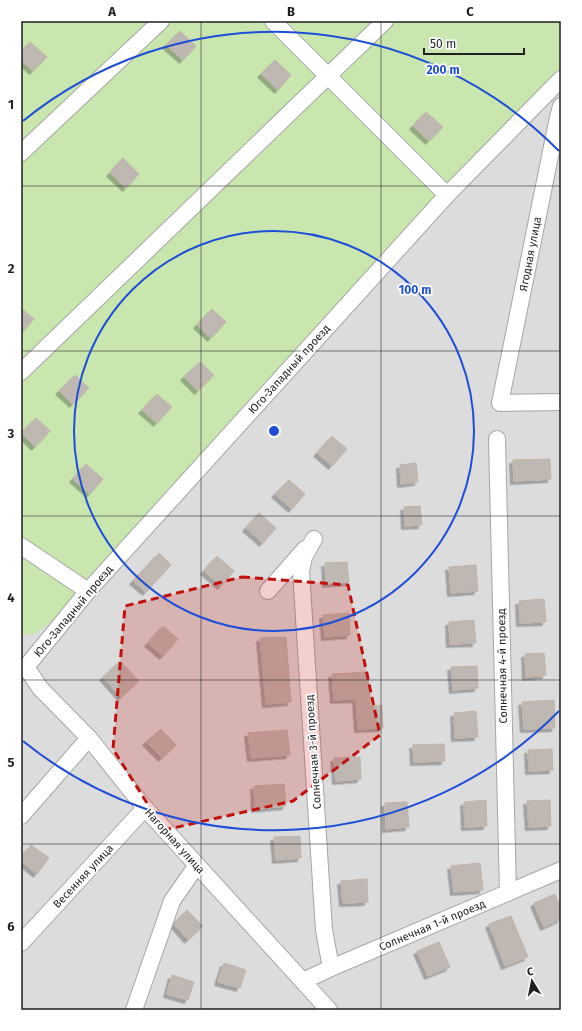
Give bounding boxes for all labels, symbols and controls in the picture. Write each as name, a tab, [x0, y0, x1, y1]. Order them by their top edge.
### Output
text: A	[107, 4, 116, 19]
text: B	[287, 4, 295, 19]
text: C	[466, 4, 474, 19]
scale bar	[424, 30, 524, 56]
text: 50 m	[430, 37, 456, 51]
text: 200 m	[426, 63, 460, 77]
text: 1	[8, 97, 14, 112]
street label: Ягодная улица	[517, 216, 544, 292]
text: 2	[8, 261, 15, 276]
text: 100 m	[399, 283, 431, 297]
street label: Юго-Западный проезд	[246, 322, 333, 417]
centre of rings	[267, 424, 281, 438]
text: 3	[7, 426, 15, 441]
street label: Юго-Западный проезд	[31, 563, 115, 660]
text: 4	[7, 590, 15, 605]
street label: Солнечная 4-й проезд	[495, 608, 510, 724]
street label: Солнечная 3-й проезд	[303, 694, 324, 810]
text: 5	[8, 755, 15, 770]
street label: Нагорная улица	[142, 806, 207, 877]
street label: Весенняя улица	[50, 842, 116, 911]
street label: Солнечная 1-й проезд	[377, 897, 487, 954]
text: 6	[7, 919, 15, 934]
north arrow	[512, 961, 552, 1001]
text: С	[526, 965, 535, 979]

